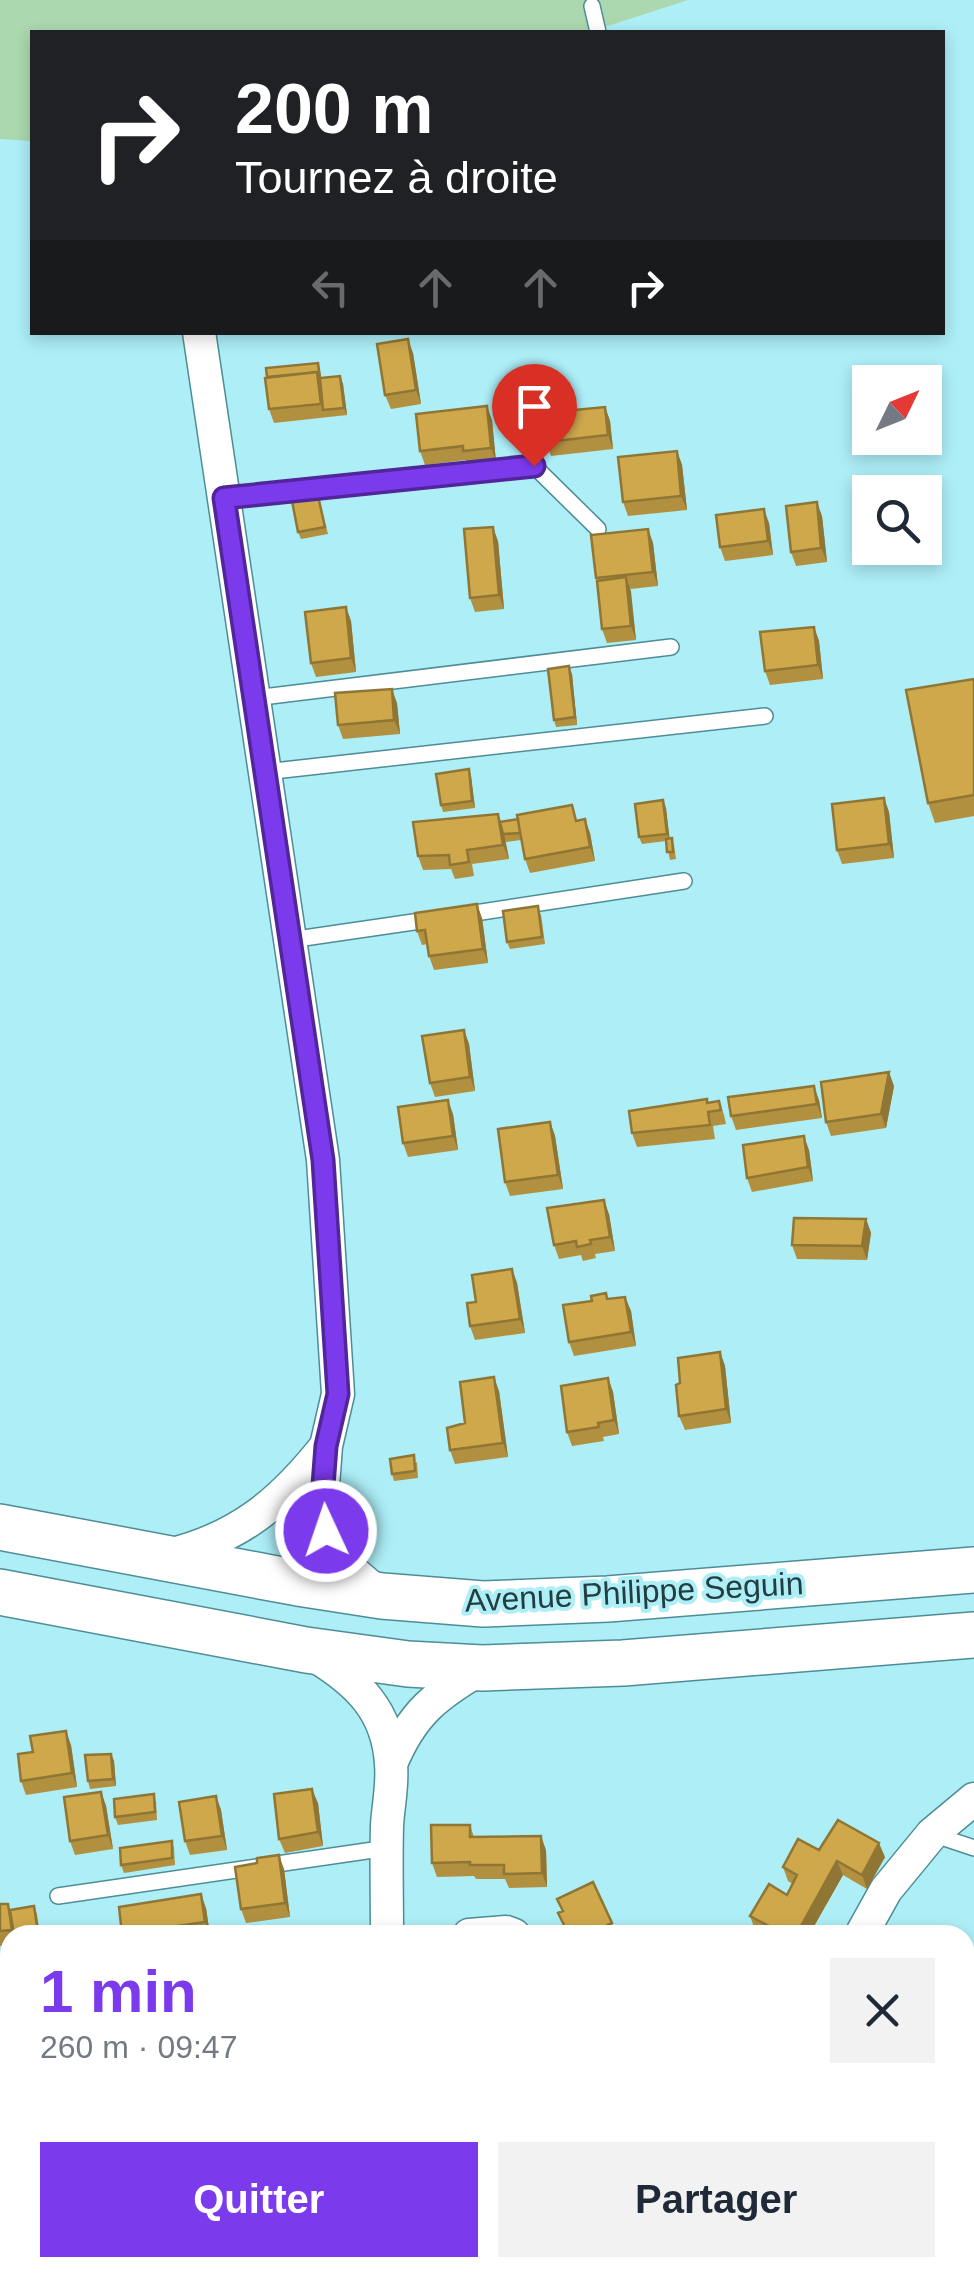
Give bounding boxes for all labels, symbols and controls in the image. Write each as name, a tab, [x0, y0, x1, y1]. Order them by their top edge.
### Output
icon: right	[70, 70, 200, 200]
text: 200 m	[235, 70, 433, 148]
text: Tournez à droite	[235, 152, 558, 203]
icon: left	[303, 260, 358, 315]
icon: ahead	[408, 260, 463, 315]
icon: ahead	[513, 260, 568, 315]
icon: right	[618, 260, 673, 315]
pin	[492, 364, 577, 467]
north arrow	[852, 365, 942, 455]
map controls	[852, 365, 942, 565]
icon: arrive	[507, 379, 562, 434]
button: search	[852, 475, 942, 565]
position arrow	[274, 1479, 378, 1583]
street label: Avenue Philippe Seguin	[464, 1565, 804, 1619]
text: 1 min	[40, 1958, 197, 2025]
button: close	[830, 1958, 935, 2063]
text: 260 m · 09:47	[40, 2029, 237, 2065]
button: Quitter	[40, 2142, 478, 2257]
button: Partager	[498, 2142, 935, 2257]

